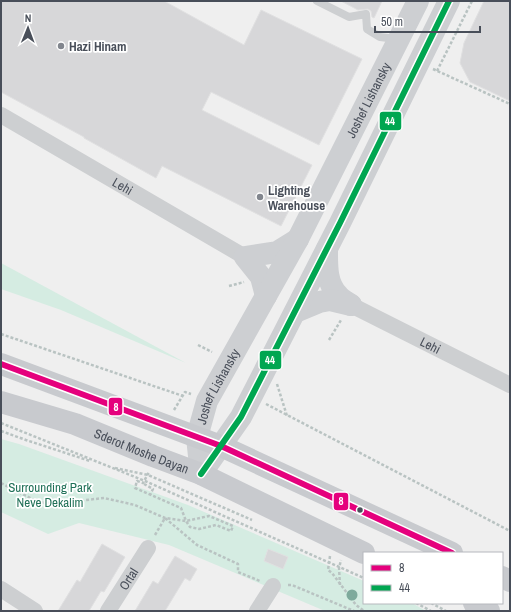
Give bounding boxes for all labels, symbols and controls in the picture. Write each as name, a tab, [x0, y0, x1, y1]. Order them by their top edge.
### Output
north arrow	[8, 8, 48, 48]
scale bar	[375, 8, 480, 34]
text: N	[25, 11, 32, 25]
text: 50 m	[381, 14, 403, 30]
place label: Hazi Hinam	[69, 38, 126, 55]
marker: Hazi Hinam	[56, 41, 66, 51]
street label: Joshef Lishansky	[342, 59, 395, 141]
line badge: 44	[379, 111, 402, 131]
text: 44	[385, 114, 395, 128]
street label: Lehi	[109, 174, 136, 199]
place label: Lighting Warehouse	[268, 182, 325, 214]
marker: Lighting Warehouse	[255, 192, 265, 202]
street label: Lehi	[417, 333, 443, 358]
street label: Joshef Lishansky	[193, 345, 244, 426]
line badge: 44	[259, 350, 282, 370]
text: 44	[265, 353, 275, 367]
line badge: 8	[108, 397, 123, 416]
text: 8	[113, 400, 119, 414]
street label: Sderot Moshe Dayan	[92, 425, 191, 478]
park label: Surrounding Park Neve Dekalim	[8, 479, 92, 511]
line badge: 8	[333, 492, 349, 511]
text: 8	[338, 494, 344, 508]
unlabelled marker	[355, 505, 365, 515]
legend	[363, 552, 503, 604]
text: 8	[399, 560, 404, 576]
street label: Ortal	[115, 565, 142, 594]
text: 44	[399, 580, 410, 596]

